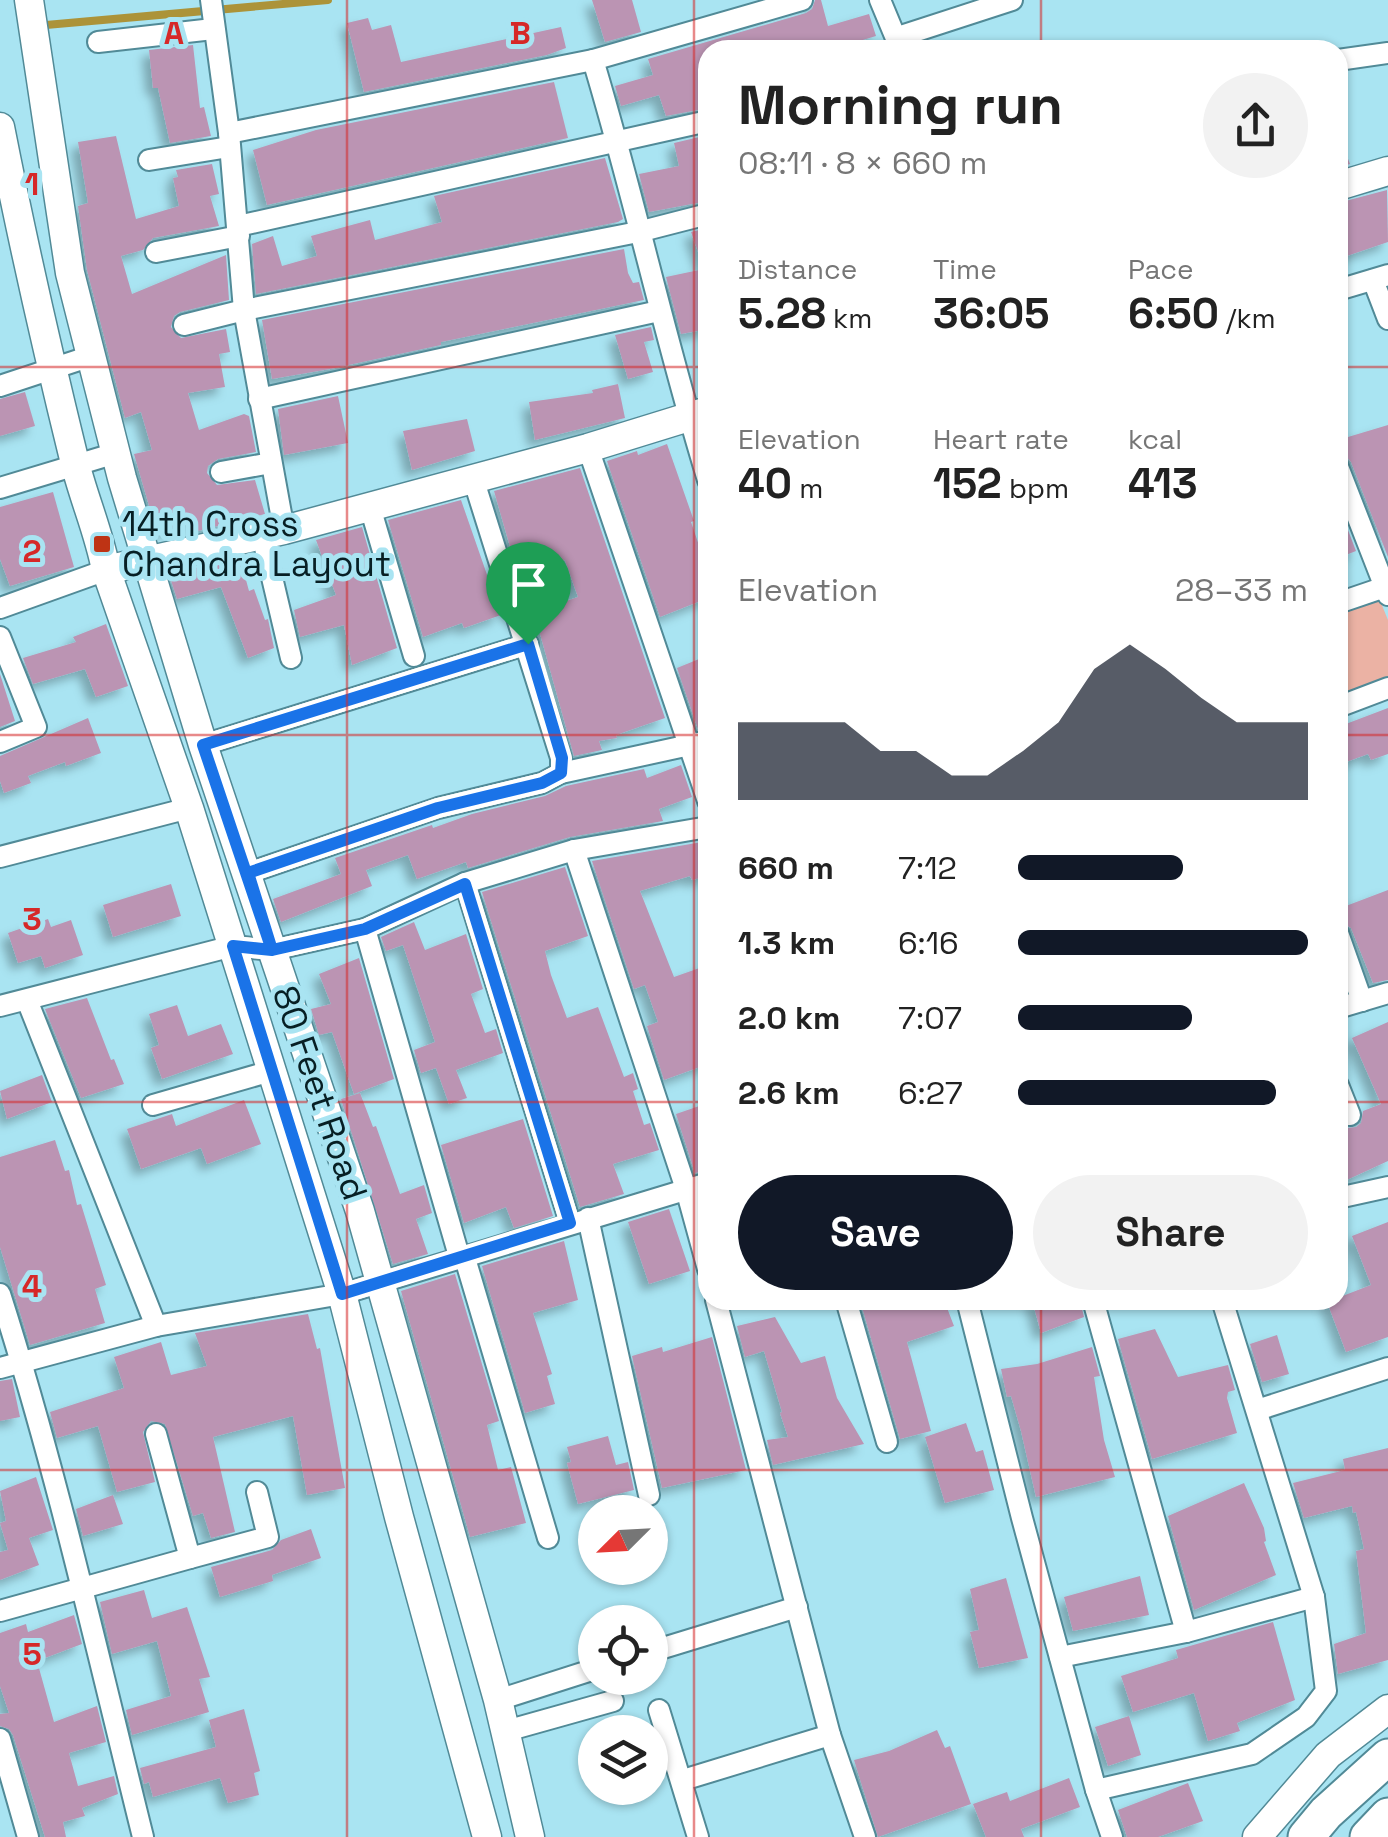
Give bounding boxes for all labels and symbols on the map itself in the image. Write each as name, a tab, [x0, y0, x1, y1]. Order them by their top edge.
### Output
text: A	[164, 13, 184, 53]
text: B	[509, 13, 531, 53]
text: 1	[25, 164, 39, 204]
place label: 14th Cross Chandra Layout	[122, 502, 391, 586]
text: 2	[22, 531, 42, 571]
marker: 14th Cross Chandra Layout	[91, 533, 113, 555]
pin	[486, 542, 571, 645]
text: 3	[22, 899, 42, 939]
street label: 80 Feet Road	[263, 980, 377, 1206]
text: 4	[22, 1266, 42, 1306]
north arrow	[578, 1495, 668, 1585]
text: 5	[22, 1634, 42, 1674]

